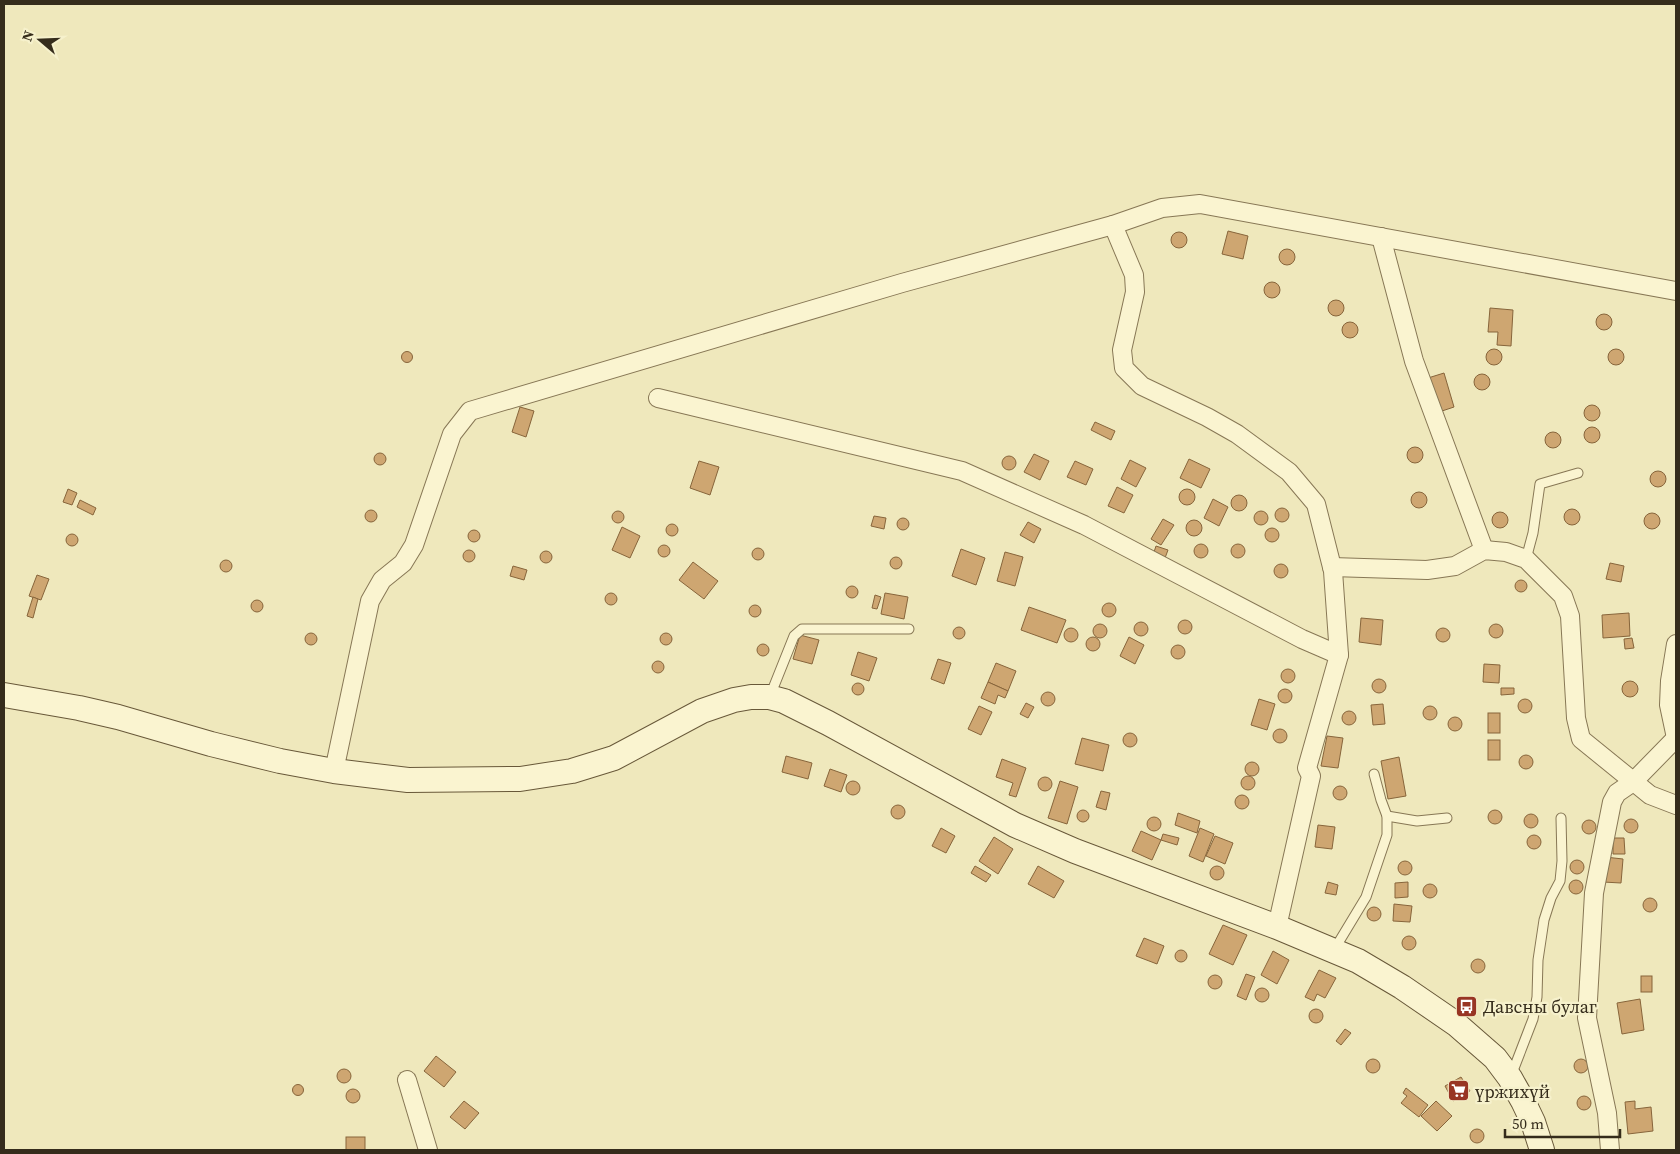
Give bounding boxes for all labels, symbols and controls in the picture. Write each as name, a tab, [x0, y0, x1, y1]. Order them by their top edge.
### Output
north arrow	[15, 15, 65, 65]
text: N	[17, 28, 39, 44]
bus stop icon: Давсны булаг	[1455, 994, 1479, 1018]
place label: Давсны булаг	[1483, 994, 1597, 1019]
supermarket icon: үржихүй	[1447, 1079, 1471, 1103]
place label: үржихүй	[1475, 1079, 1550, 1104]
scale bar	[1505, 1106, 1620, 1138]
text: 50 m	[1512, 1113, 1544, 1134]

